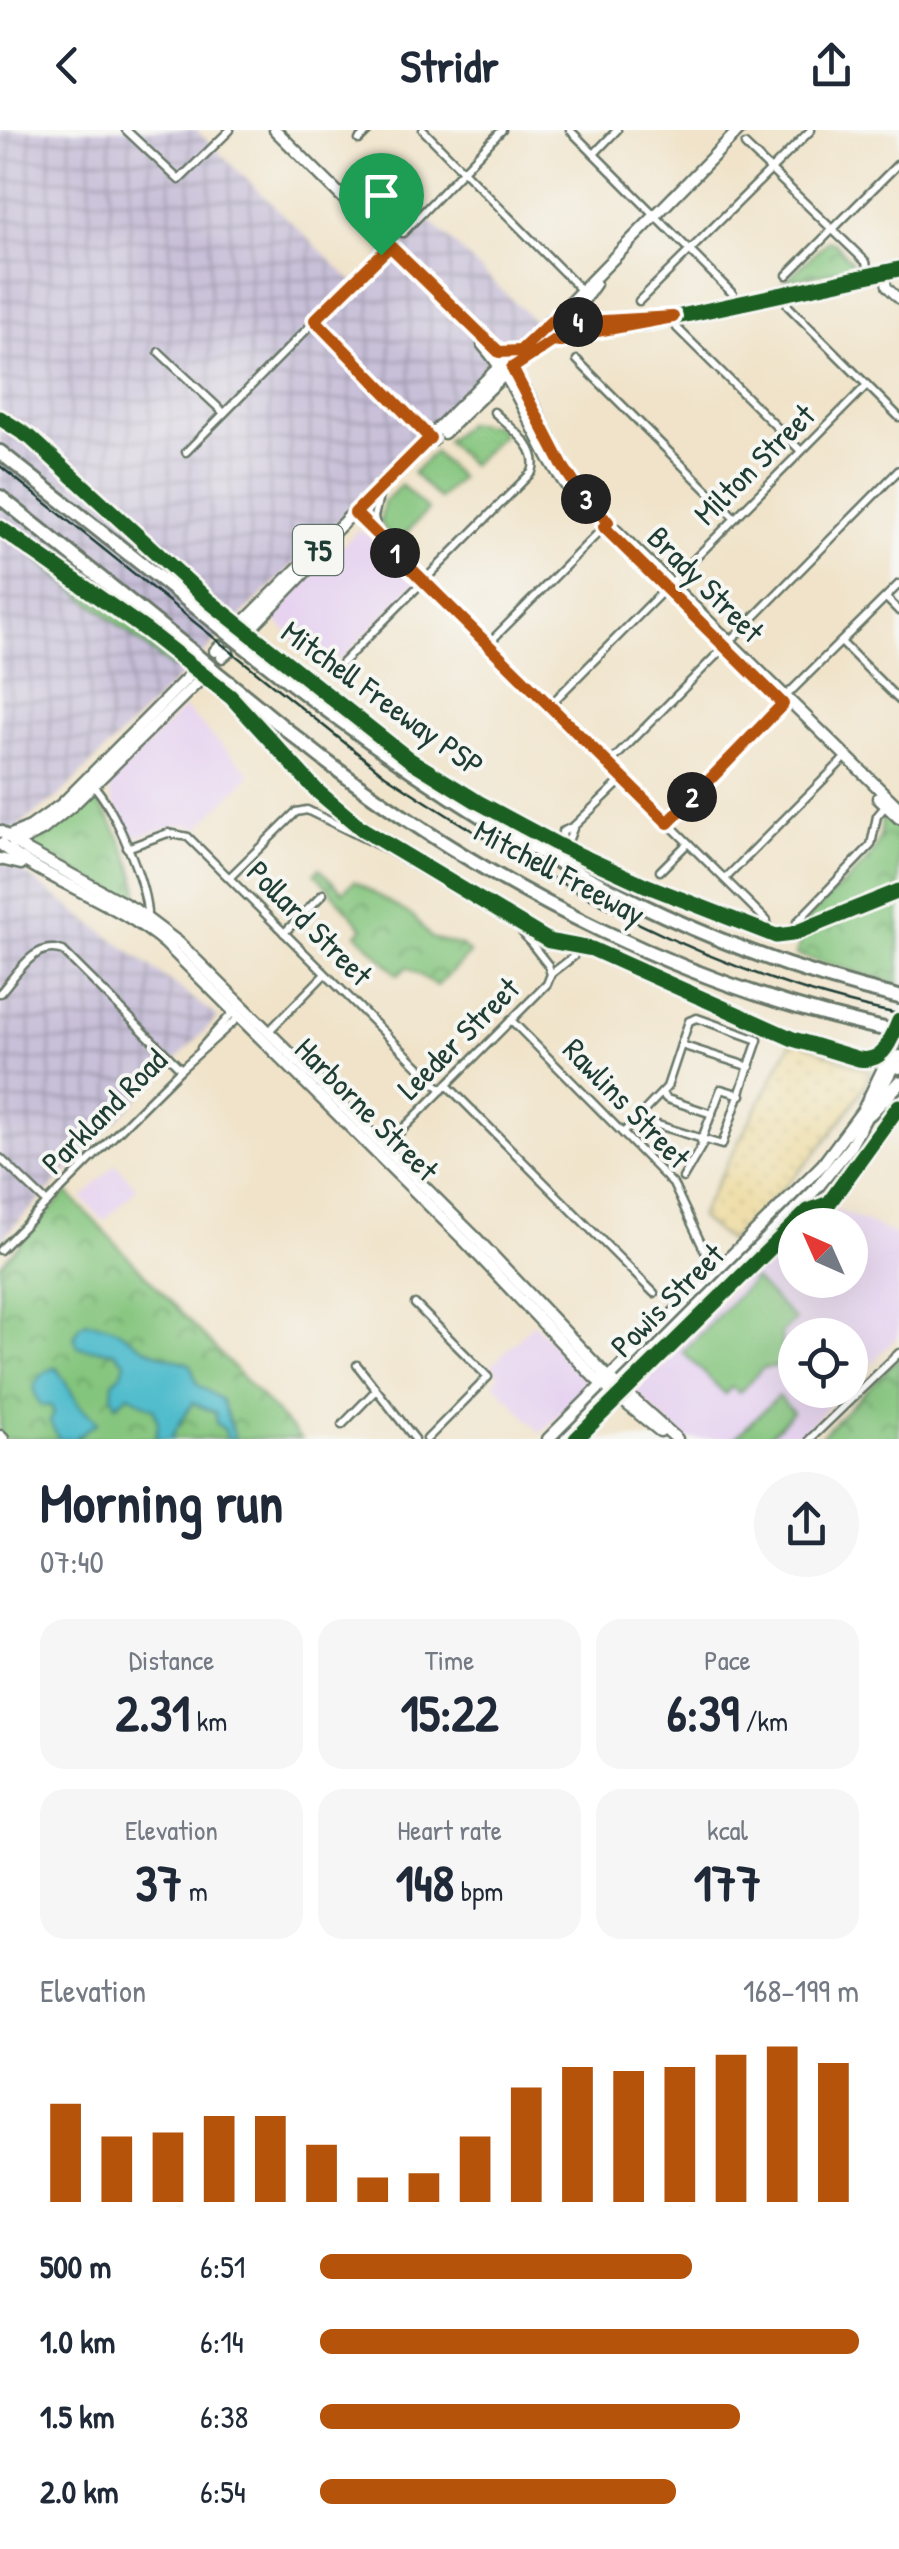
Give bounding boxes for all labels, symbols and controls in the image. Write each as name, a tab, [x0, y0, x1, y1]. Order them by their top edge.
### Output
text: Stridr	[400, 35, 499, 96]
icon: back	[40, 38, 95, 93]
icon: share	[804, 38, 859, 93]
pin	[339, 153, 424, 256]
icon: arrive	[354, 168, 409, 223]
pin: 4	[553, 297, 603, 347]
text: 4	[573, 303, 583, 341]
street label: Milton Street	[684, 393, 825, 534]
pin: 3	[561, 474, 611, 524]
text: 3	[580, 480, 592, 518]
street label: Brady Street	[638, 516, 775, 653]
road number: 75	[293, 525, 343, 575]
pin: 1	[370, 528, 420, 578]
text: 1	[390, 534, 400, 572]
street label: Mitchell Freeway PSP	[273, 610, 493, 786]
pin: 2	[667, 772, 717, 822]
text: 2	[685, 778, 699, 816]
street label: Mitchell Freeway	[467, 809, 653, 935]
street label: Pollard Street	[238, 851, 383, 996]
street label: Leeder Street	[387, 967, 529, 1109]
street label: Harborne Street	[286, 1028, 449, 1191]
street label: Rawlins Street	[554, 1028, 701, 1178]
street label: Parkland Road	[32, 1039, 176, 1183]
north arrow	[778, 1208, 868, 1298]
map controls	[778, 1208, 868, 1408]
street label: Powis Street	[601, 1233, 734, 1366]
button: locate	[778, 1318, 868, 1408]
text: Morning run	[40, 1465, 283, 1539]
button: share	[754, 1472, 859, 1577]
text: 07:40	[40, 1540, 104, 1583]
text: Distance	[129, 1641, 214, 1679]
text: Time	[425, 1641, 474, 1679]
text: Pace	[704, 1641, 751, 1679]
text: 2.31	[116, 1679, 190, 1747]
text: 15:22	[401, 1679, 498, 1747]
text: 6:39	[667, 1679, 739, 1747]
text: km	[190, 1702, 227, 1740]
text: /km	[739, 1702, 788, 1740]
text: Elevation	[125, 1811, 218, 1849]
text: Heart rate	[397, 1811, 502, 1849]
text: kcal	[707, 1811, 748, 1849]
text: 37	[135, 1849, 182, 1917]
text: 148	[396, 1849, 454, 1917]
text: 177	[694, 1849, 761, 1917]
text: m	[182, 1872, 208, 1910]
text: bpm	[454, 1872, 503, 1910]
text: Elevation	[40, 1969, 146, 2012]
text: 168–199 m	[743, 1969, 859, 2012]
text: 500 m	[40, 2245, 111, 2288]
text: 6:51	[200, 2245, 245, 2288]
text: 1.0 km	[40, 2320, 115, 2363]
text: 6:14	[200, 2320, 244, 2363]
text: 1.5 km	[40, 2395, 114, 2438]
text: 6:38	[200, 2395, 248, 2438]
text: 2.0 km	[40, 2470, 119, 2513]
text: 6:54	[200, 2470, 246, 2513]

